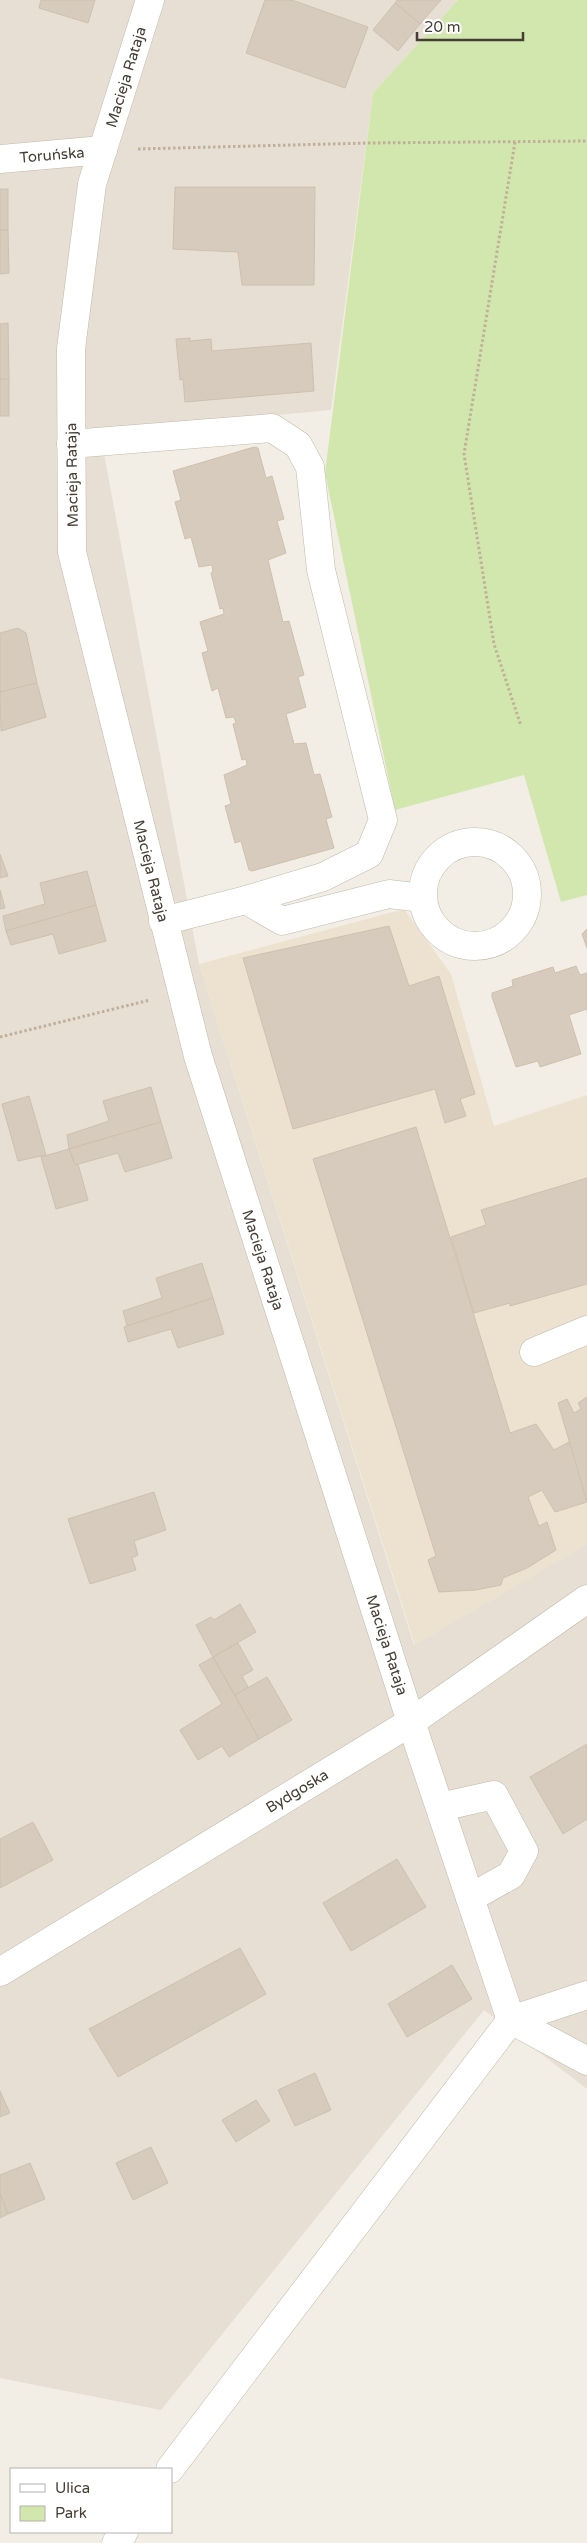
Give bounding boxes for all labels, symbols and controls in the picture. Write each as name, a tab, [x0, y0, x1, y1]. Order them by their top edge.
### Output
scale bar	[417, 10, 523, 42]
text: 20 m	[424, 18, 461, 36]
street label: Macieja Rataja	[102, 24, 150, 130]
street label: Toruńska	[19, 143, 85, 167]
street label: Macieja Rataja	[62, 423, 82, 527]
street label: Macieja Rataja	[130, 818, 172, 924]
street label: Macieja Rataja	[238, 1207, 288, 1313]
street label: Macieja Rataja	[362, 1592, 412, 1698]
street label: Bydgoska	[262, 1765, 332, 1817]
legend	[10, 2468, 172, 2533]
text: Ulica	[55, 2479, 90, 2497]
text: Park	[55, 2504, 87, 2522]

